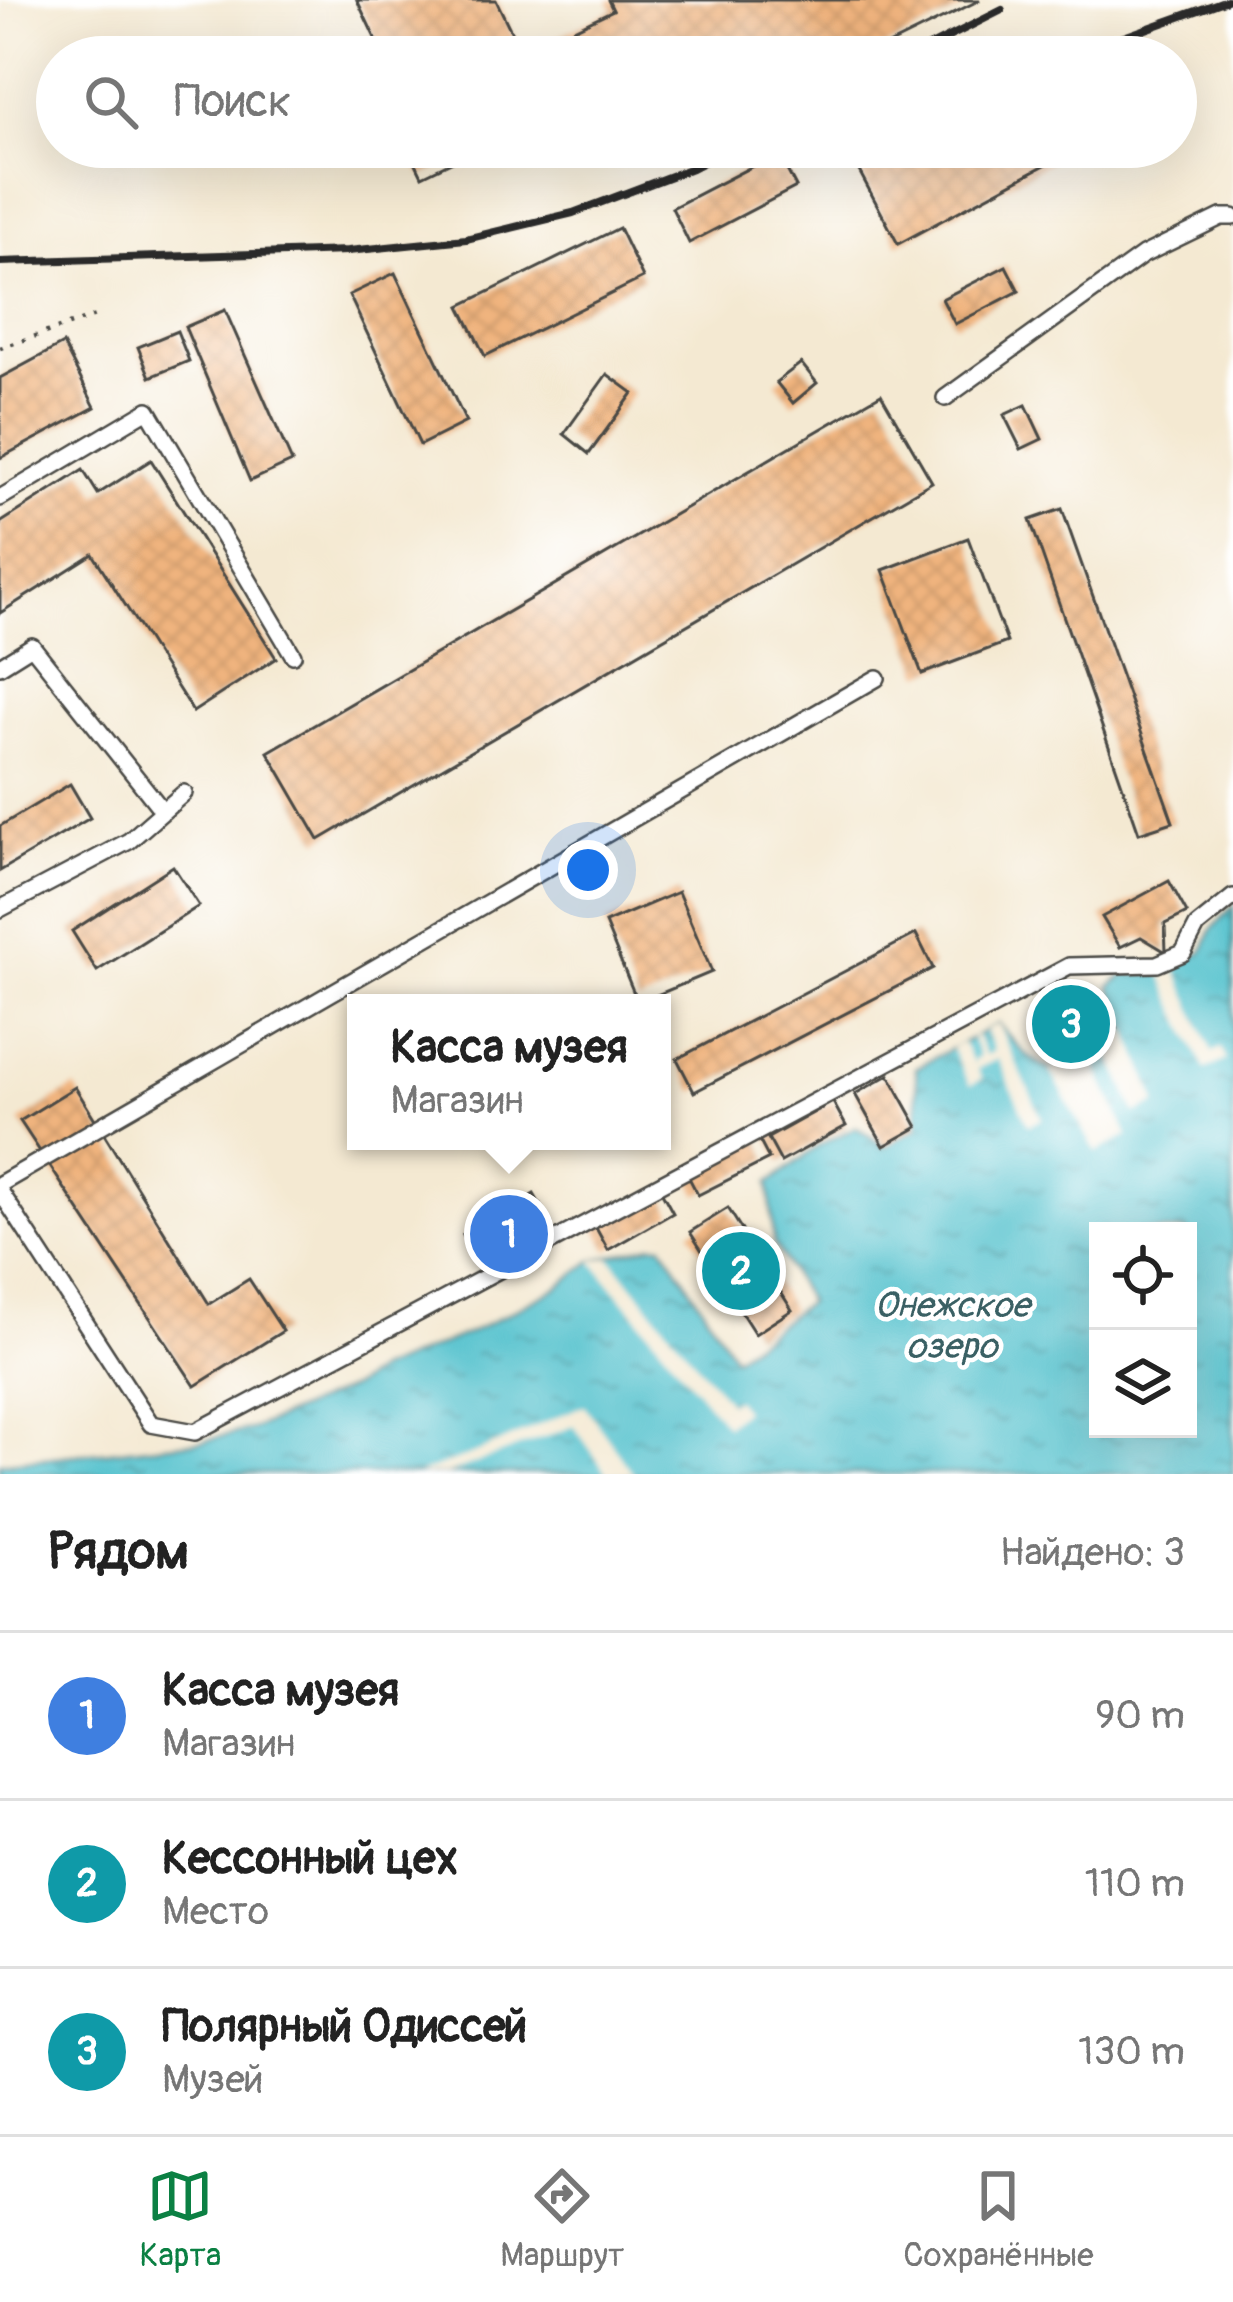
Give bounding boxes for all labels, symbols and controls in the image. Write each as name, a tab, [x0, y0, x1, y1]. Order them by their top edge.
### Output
search box	[36, 36, 1197, 168]
icon: search	[78, 69, 144, 135]
text: Поиск	[174, 74, 291, 130]
your location	[558, 840, 618, 900]
pin: 3	[1032, 979, 1110, 1069]
popup	[347, 994, 671, 1150]
text: Касса музея	[390, 1020, 628, 1076]
text: Магазин	[390, 1076, 524, 1125]
pin: 1	[470, 1189, 548, 1279]
map controls	[1089, 1222, 1197, 1438]
button: locate	[1089, 1222, 1197, 1330]
pin: 2	[702, 1226, 780, 1316]
water label: Онежское озеро	[874, 1283, 1033, 1369]
button: layers	[1089, 1330, 1197, 1438]
text: Рядом	[48, 1520, 189, 1584]
text: Найдено: 3	[1000, 1528, 1185, 1577]
text: Касса музея	[162, 1663, 399, 1719]
text: 1	[79, 1691, 95, 1740]
text: 90 m	[1095, 1691, 1185, 1740]
text: Магазин	[162, 1719, 295, 1768]
text: Кессонный цех	[162, 1831, 458, 1887]
text: 2	[76, 1859, 98, 1908]
text: 110 m	[1085, 1859, 1185, 1908]
text: Место	[162, 1887, 269, 1936]
text: Полярный Одиссей	[162, 1999, 527, 2055]
text: 3	[76, 2027, 98, 2076]
text: 130 m	[1078, 2027, 1185, 2076]
text: Музей	[162, 2055, 263, 2104]
tab: Карта	[139, 2163, 221, 2276]
tab: Маршрут	[500, 2163, 624, 2276]
tab: Сохранённые	[903, 2163, 1094, 2276]

